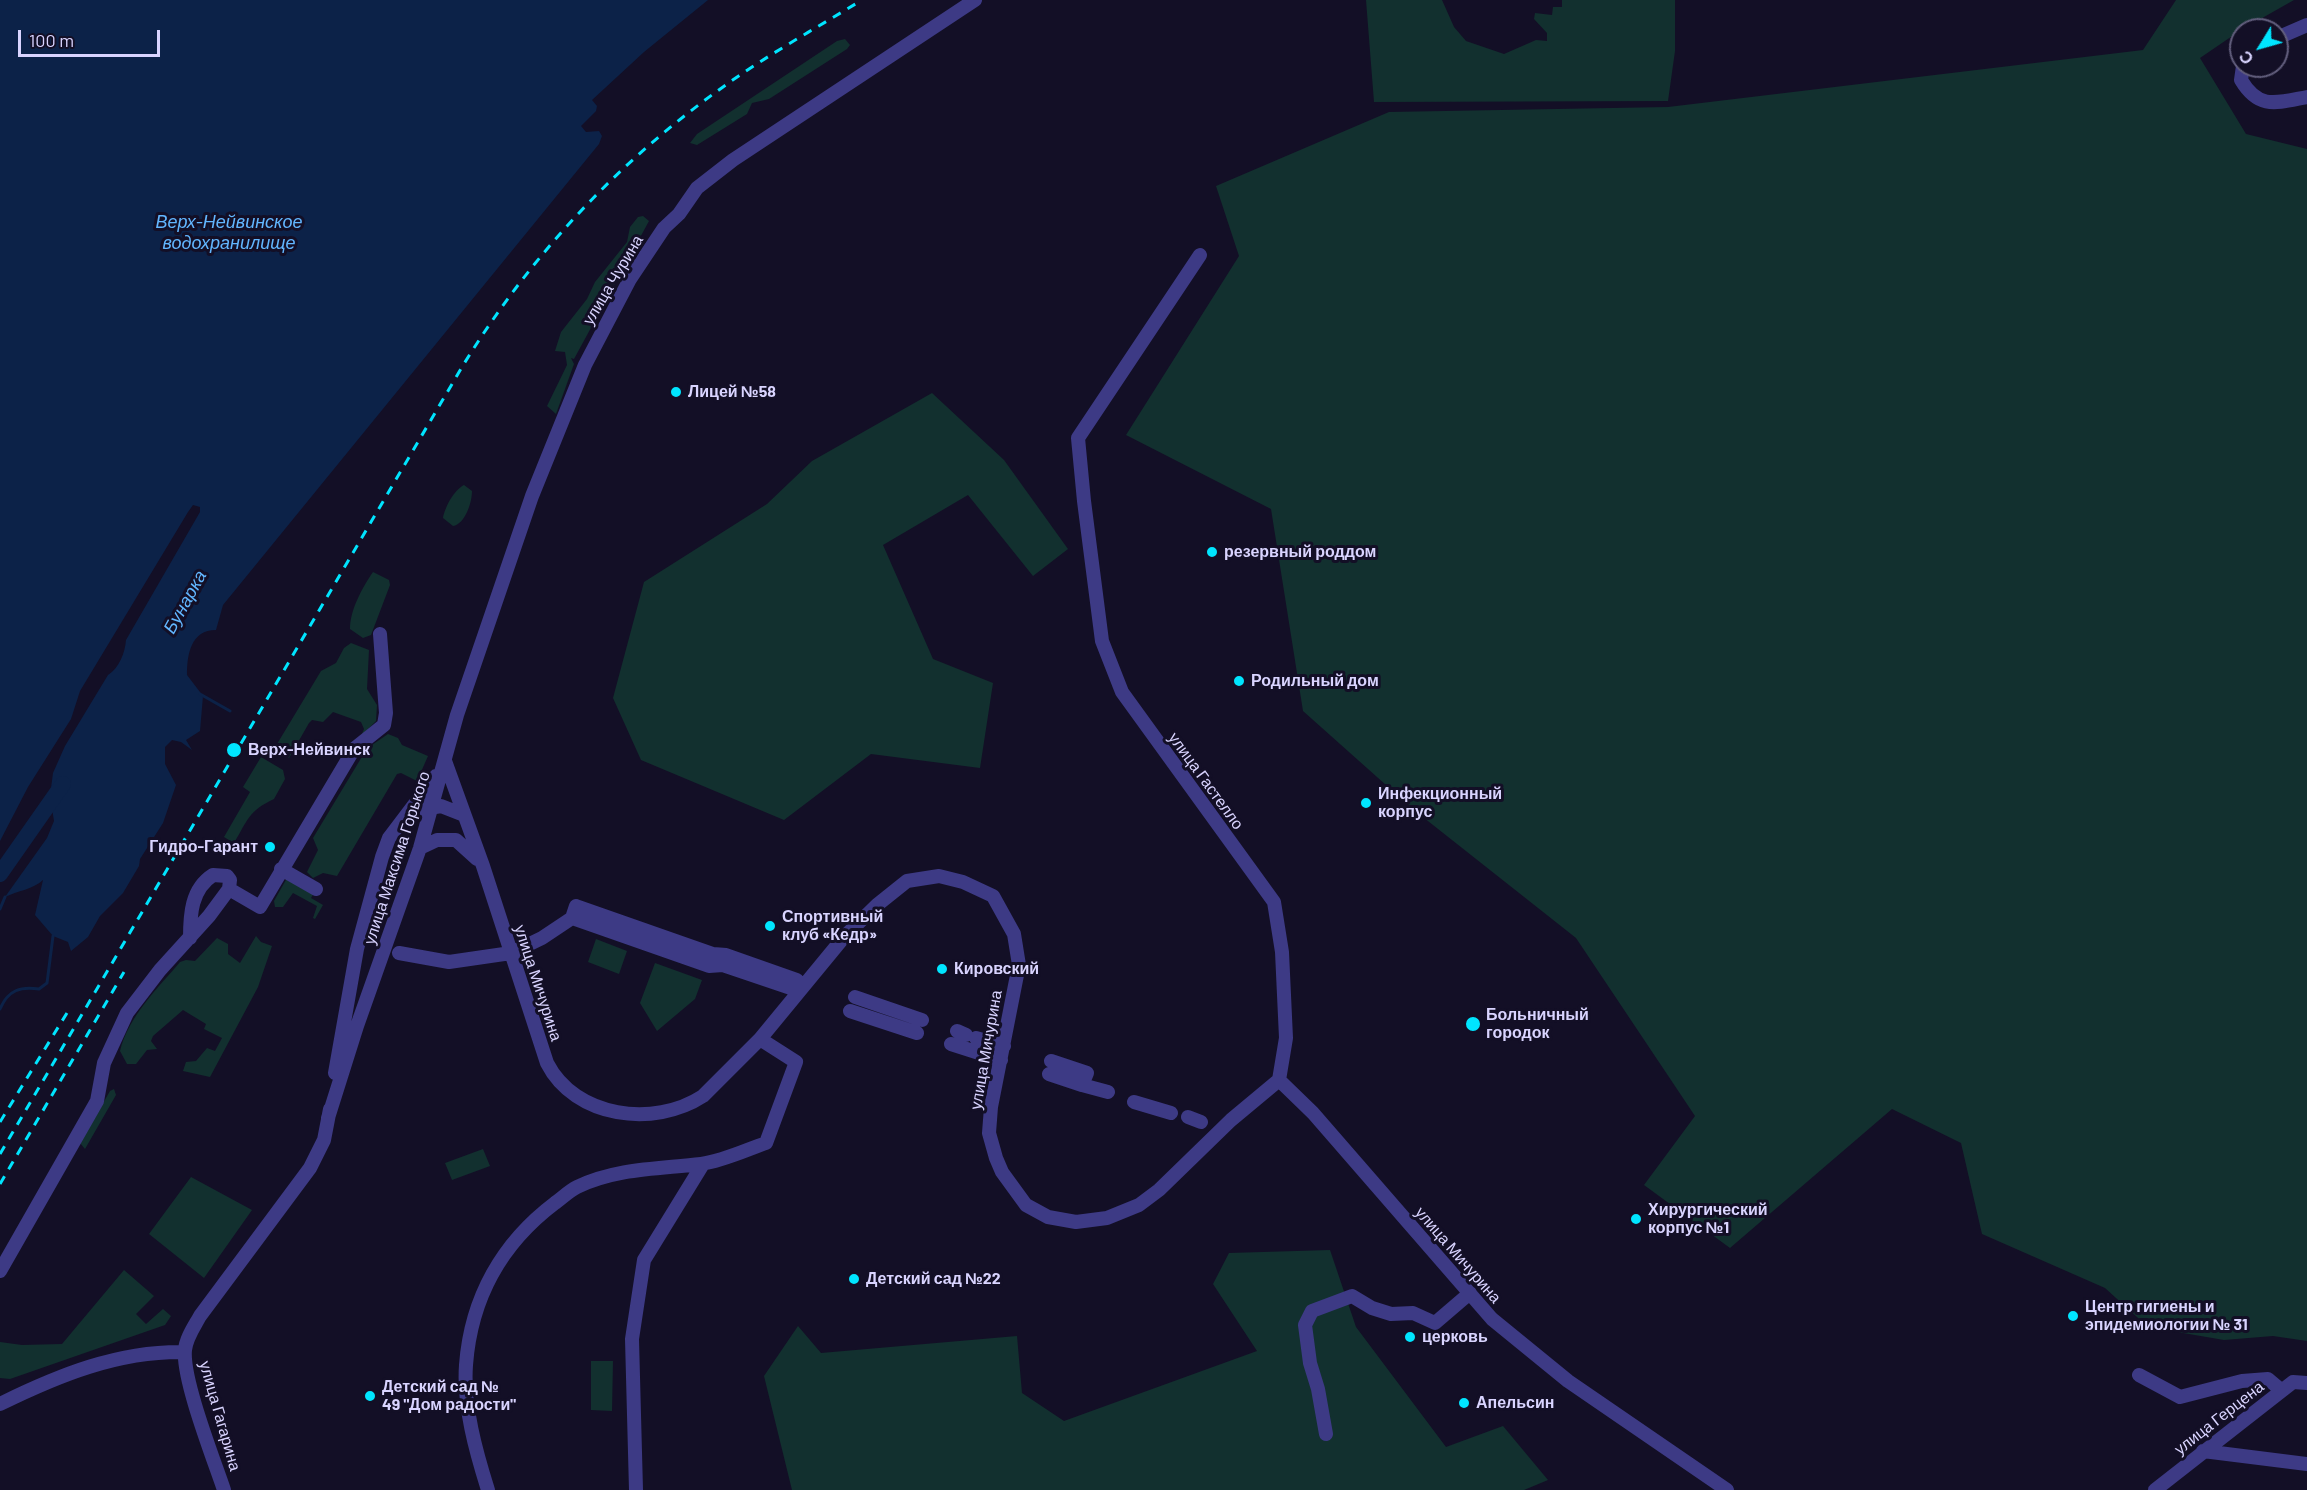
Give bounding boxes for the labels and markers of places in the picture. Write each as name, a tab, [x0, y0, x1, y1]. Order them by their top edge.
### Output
place label: Лицей №58	[688, 382, 776, 402]
marker: Лицей №58	[669, 385, 683, 399]
place label: резервный роддом	[1224, 542, 1376, 562]
marker: резервный роддом	[1205, 545, 1219, 559]
place label: Родильный дом	[1251, 671, 1379, 691]
marker: Родильный дом	[1232, 674, 1246, 688]
place label: Верх-Нейвинск	[248, 740, 370, 760]
marker: Верх-Нейвинск	[225, 741, 243, 759]
place label: Инфекционный корпус	[1378, 784, 1502, 822]
marker: Инфекционный корпус	[1359, 796, 1373, 810]
place label: Гидро-Гарант	[149, 837, 258, 857]
marker: Гидро-Гарант	[263, 840, 277, 854]
place label: Спортивный клуб «Кедр»	[782, 907, 883, 945]
marker: Спортивный клуб «Кедр»	[763, 919, 777, 933]
place label: Кировский	[954, 959, 1039, 979]
marker: Кировский	[935, 962, 949, 976]
place label: Больничный городок	[1486, 1005, 1589, 1043]
marker: Больничный городок	[1464, 1015, 1482, 1033]
place label: Хирургический корпус №1	[1648, 1200, 1768, 1238]
marker: Хирургический корпус №1	[1629, 1212, 1643, 1226]
place label: Детский сад №22	[866, 1269, 1001, 1289]
marker: Детский сад №22	[847, 1272, 861, 1286]
place label: Центр гигиены и эпидемиологии № 31	[2085, 1297, 2248, 1335]
marker: Центр гигиены и эпидемиологии № 31	[2066, 1309, 2080, 1323]
place label: церковь	[1422, 1327, 1488, 1347]
marker: церковь	[1403, 1330, 1417, 1344]
place label: Детский сад № 49 "Дом радости"	[382, 1377, 516, 1415]
marker: Детский сад № 49 "Дом радости"	[363, 1389, 377, 1403]
place label: Апельсин	[1476, 1393, 1555, 1413]
marker: Апельсин	[1457, 1396, 1471, 1410]

